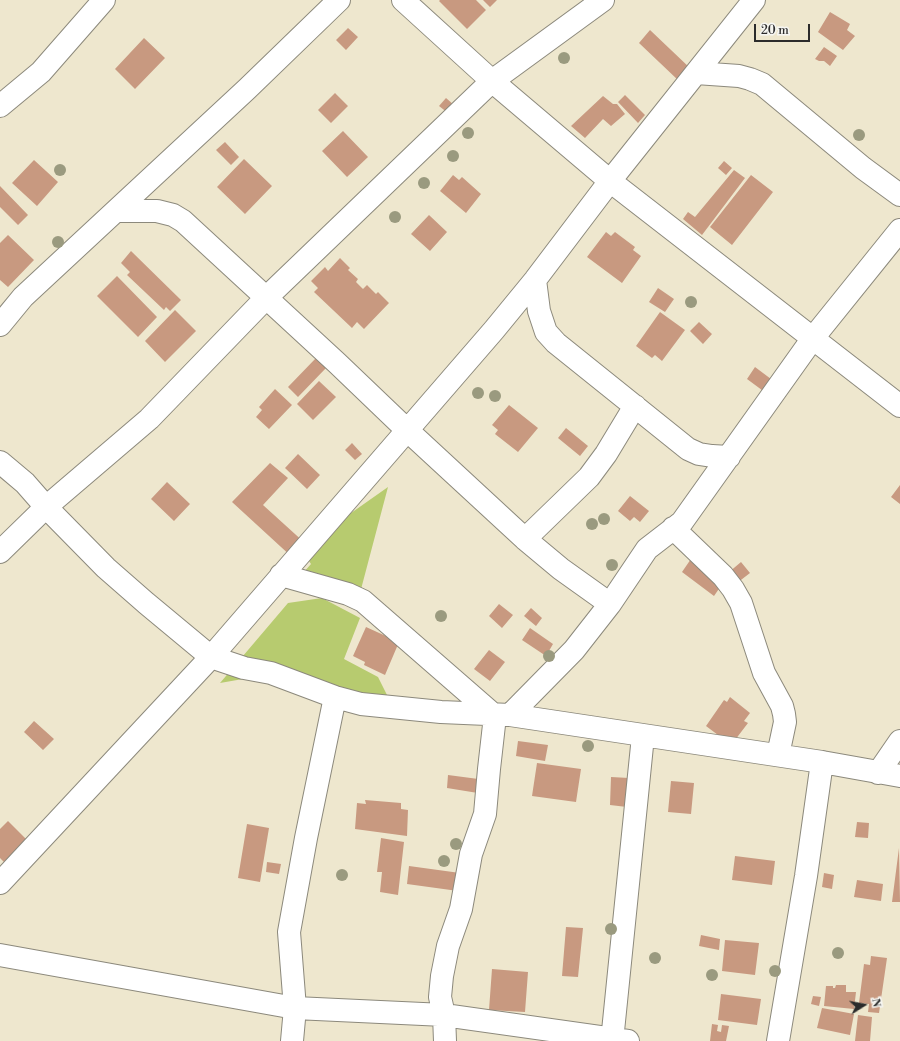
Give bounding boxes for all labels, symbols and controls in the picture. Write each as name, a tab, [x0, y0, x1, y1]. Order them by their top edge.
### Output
scale bar	[756, 16, 812, 42]
text: 20 m	[761, 23, 789, 38]
north arrow	[844, 985, 884, 1025]
text: N	[868, 997, 883, 1008]

